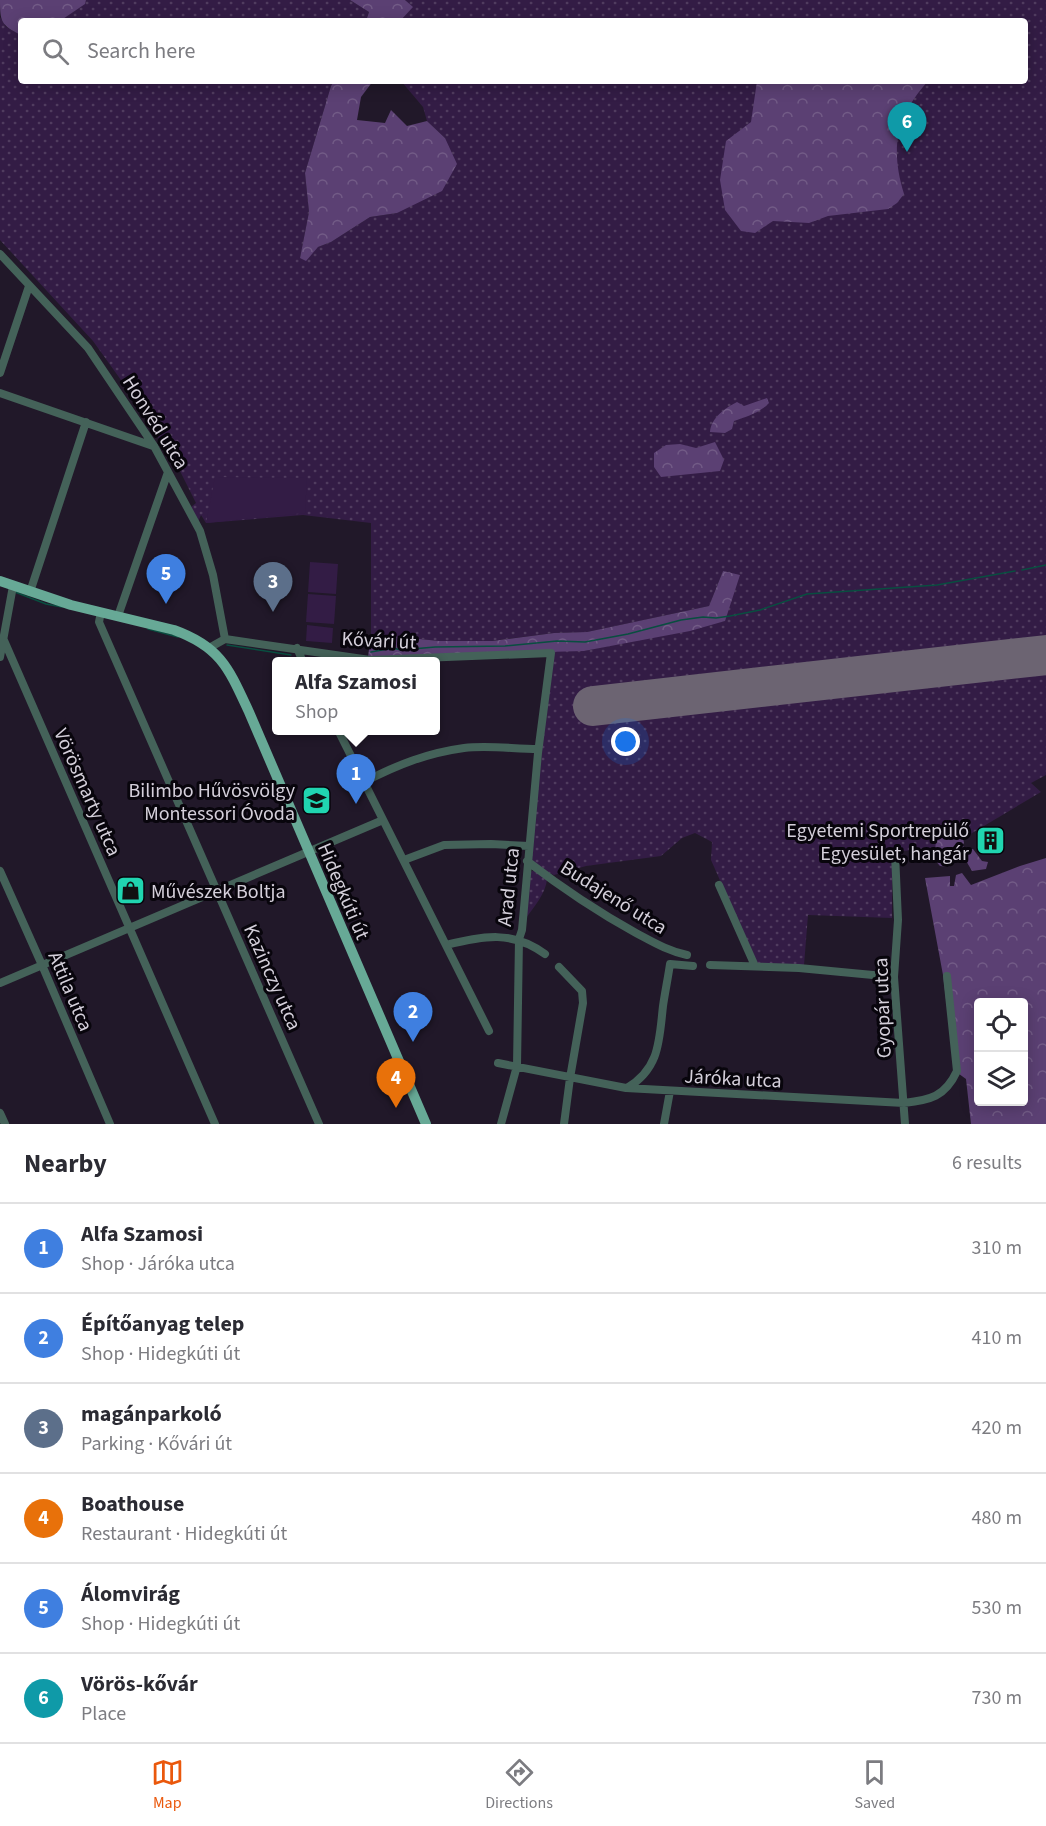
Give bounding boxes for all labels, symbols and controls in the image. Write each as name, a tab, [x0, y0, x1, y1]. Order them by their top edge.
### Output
search box	[18, 18, 1028, 84]
icon: search	[39, 35, 72, 68]
text: Search here	[87, 35, 195, 67]
pin: 6	[888, 102, 926, 152]
street label: Honvéd utca	[115, 370, 195, 475]
pin: 5	[146, 554, 186, 604]
pin: 3	[254, 562, 292, 612]
street label: Kővári út	[341, 625, 417, 657]
popup	[272, 657, 440, 735]
text: Alfa Szamosi	[295, 666, 417, 698]
text: Shop	[295, 698, 338, 726]
street label: Vörösmarty utca	[46, 724, 128, 861]
your location	[611, 727, 640, 756]
pin: 1	[336, 754, 376, 804]
place label: Bilimbo Hűvösvölgy Montessori Óvoda	[129, 777, 296, 828]
school or university icon: Bilimbo Hűvösvölgy Montessori Óvoda	[300, 785, 332, 817]
place label: Egyetemi Sportrepülő Egyesület, hangár	[786, 817, 969, 868]
building icon: Egyetemi Sportrepülő Egyesület, hangár	[974, 825, 1006, 857]
street label: Hidegkúti út	[310, 839, 376, 944]
street label: Arad utca	[491, 846, 527, 928]
street label: Budajenő utca	[555, 854, 672, 942]
shop icon: Művészek Boltja	[114, 875, 146, 907]
place label: Művészek Boltja	[151, 878, 286, 906]
street label: Kazinczy utca	[236, 920, 308, 1035]
street label: Attila utca	[41, 947, 99, 1036]
street label: Gyopár utca	[867, 957, 899, 1059]
pin: 2	[394, 992, 432, 1042]
map controls	[974, 998, 1028, 1106]
button: locate	[974, 998, 1028, 1052]
button: layers	[974, 1052, 1028, 1106]
pin: 4	[376, 1058, 416, 1108]
street label: Járóka utca	[684, 1062, 782, 1096]
text: Nearby	[24, 1145, 107, 1182]
text: 6 results	[952, 1149, 1022, 1177]
text: Alfa Szamosi	[81, 1218, 203, 1250]
text: 1	[38, 1234, 49, 1262]
text: 310 m	[972, 1234, 1022, 1262]
text: Shop · Járóka utca	[81, 1250, 235, 1278]
text: Építőanyag telep	[81, 1308, 244, 1340]
text: 2	[38, 1324, 49, 1352]
text: 410 m	[972, 1324, 1022, 1352]
text: Shop · Hidegkúti út	[81, 1340, 240, 1368]
text: magánparkoló	[81, 1398, 222, 1430]
text: 3	[38, 1414, 49, 1442]
text: 420 m	[972, 1414, 1022, 1442]
text: Parking · Kővári út	[81, 1430, 232, 1458]
text: Boathouse	[81, 1488, 184, 1520]
text: 4	[38, 1504, 49, 1532]
text: 480 m	[972, 1504, 1022, 1532]
text: Restaurant · Hidegkúti út	[81, 1520, 287, 1548]
text: Álomvirág	[81, 1578, 180, 1610]
text: 5	[38, 1594, 49, 1622]
text: 530 m	[972, 1594, 1022, 1622]
text: Shop · Hidegkúti út	[81, 1610, 240, 1638]
text: Vörös-kővár	[81, 1668, 198, 1700]
text: 6	[38, 1684, 49, 1712]
text: 730 m	[972, 1684, 1022, 1712]
text: Place	[81, 1700, 126, 1728]
tab: Map	[151, 1756, 184, 1814]
tab: Directions	[485, 1756, 553, 1814]
tab: Saved	[854, 1756, 895, 1814]

